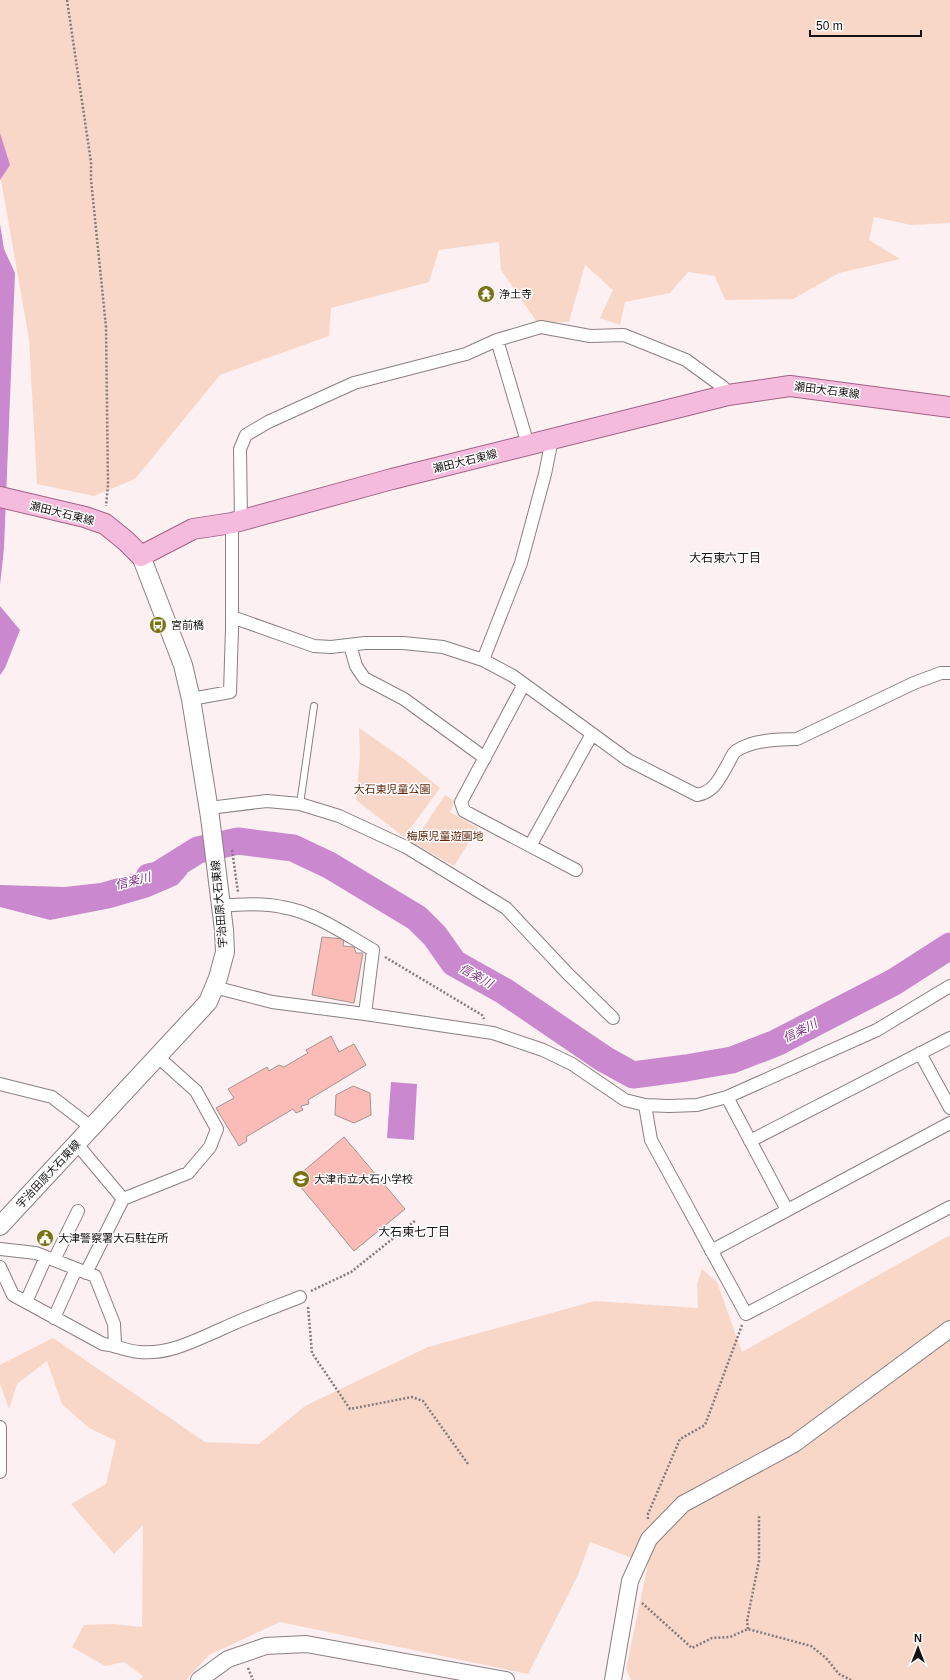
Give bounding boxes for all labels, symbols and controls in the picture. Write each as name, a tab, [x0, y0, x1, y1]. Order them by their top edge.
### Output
scale bar	[810, 12, 921, 38]
text: 50 m	[816, 19, 843, 33]
temple icon: 浄土寺	[476, 284, 496, 304]
place label: 浄土寺	[499, 288, 532, 300]
street label: 瀬田大石東線	[794, 380, 860, 400]
street label: 瀬田大石東線	[432, 447, 498, 475]
street label: 瀬田大石東線	[29, 499, 95, 527]
district label: 大石東六丁目	[689, 551, 761, 565]
bus stop icon: 宮前橋	[148, 615, 168, 635]
place label: 宮前橋	[171, 619, 204, 631]
park label: 大石東児童公園	[354, 783, 431, 795]
park label: 梅原児童遊園地	[407, 830, 484, 842]
street label: 宇治田原大石東線	[209, 860, 229, 948]
water label: 信楽川	[114, 869, 154, 892]
water label: 信楽川	[457, 961, 497, 992]
water label: 信楽川	[781, 1016, 821, 1045]
street label: 宇治田原大石東線	[14, 1138, 82, 1210]
school or university icon: 大津市立大石小学校	[291, 1169, 311, 1189]
place label: 大津市立大石小学校	[314, 1173, 413, 1185]
district label: 大石東七丁目	[378, 1225, 450, 1239]
public building icon: 大津警察署大石駐在所	[35, 1228, 55, 1248]
place label: 大津警察署大石駐在所	[58, 1232, 169, 1244]
north arrow	[898, 1628, 938, 1668]
text: N	[914, 1632, 922, 1644]

